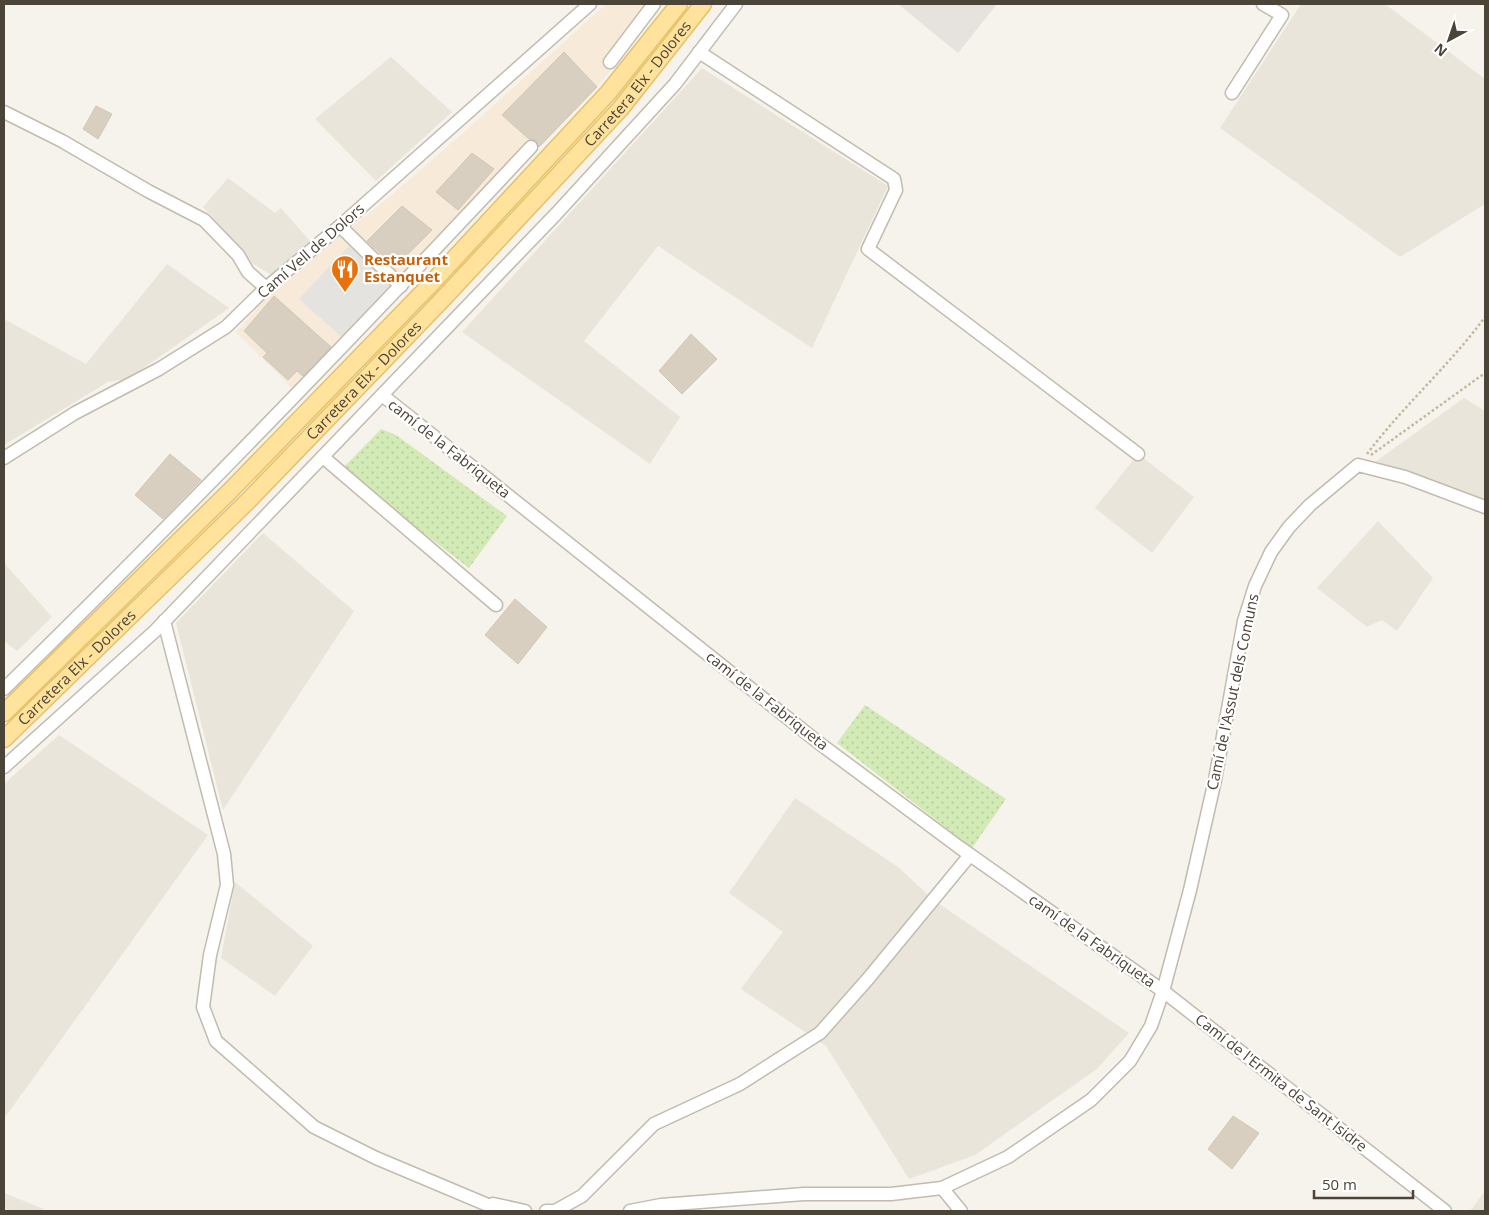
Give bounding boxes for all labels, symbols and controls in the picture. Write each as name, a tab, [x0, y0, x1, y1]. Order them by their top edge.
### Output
north arrow	[1424, 15, 1474, 65]
street label: Carretera Elx - Dolores	[579, 16, 695, 150]
text: N	[1430, 39, 1451, 61]
street label: Camí Vell de Dolors	[253, 198, 368, 302]
place label: Restaurant Estanquet	[364, 249, 448, 286]
restaurant icon: Restaurant Estanquet	[330, 254, 360, 293]
street label: Carretera Elx - Dolores	[301, 316, 425, 444]
street label: camí de la Fabriqueta	[384, 394, 515, 502]
street label: Camí de l'Assut dels Comuns	[1201, 592, 1263, 792]
street label: Carretera Elx - Dolores	[13, 605, 140, 729]
street label: camí de la Fabriqueta	[702, 646, 833, 754]
street label: camí de la Fabriqueta	[1025, 889, 1160, 991]
street label: Camí de l'Ermita de Sant Isidre	[1192, 1009, 1372, 1156]
scale bar	[1314, 1168, 1413, 1200]
text: 50 m	[1322, 1174, 1357, 1194]

